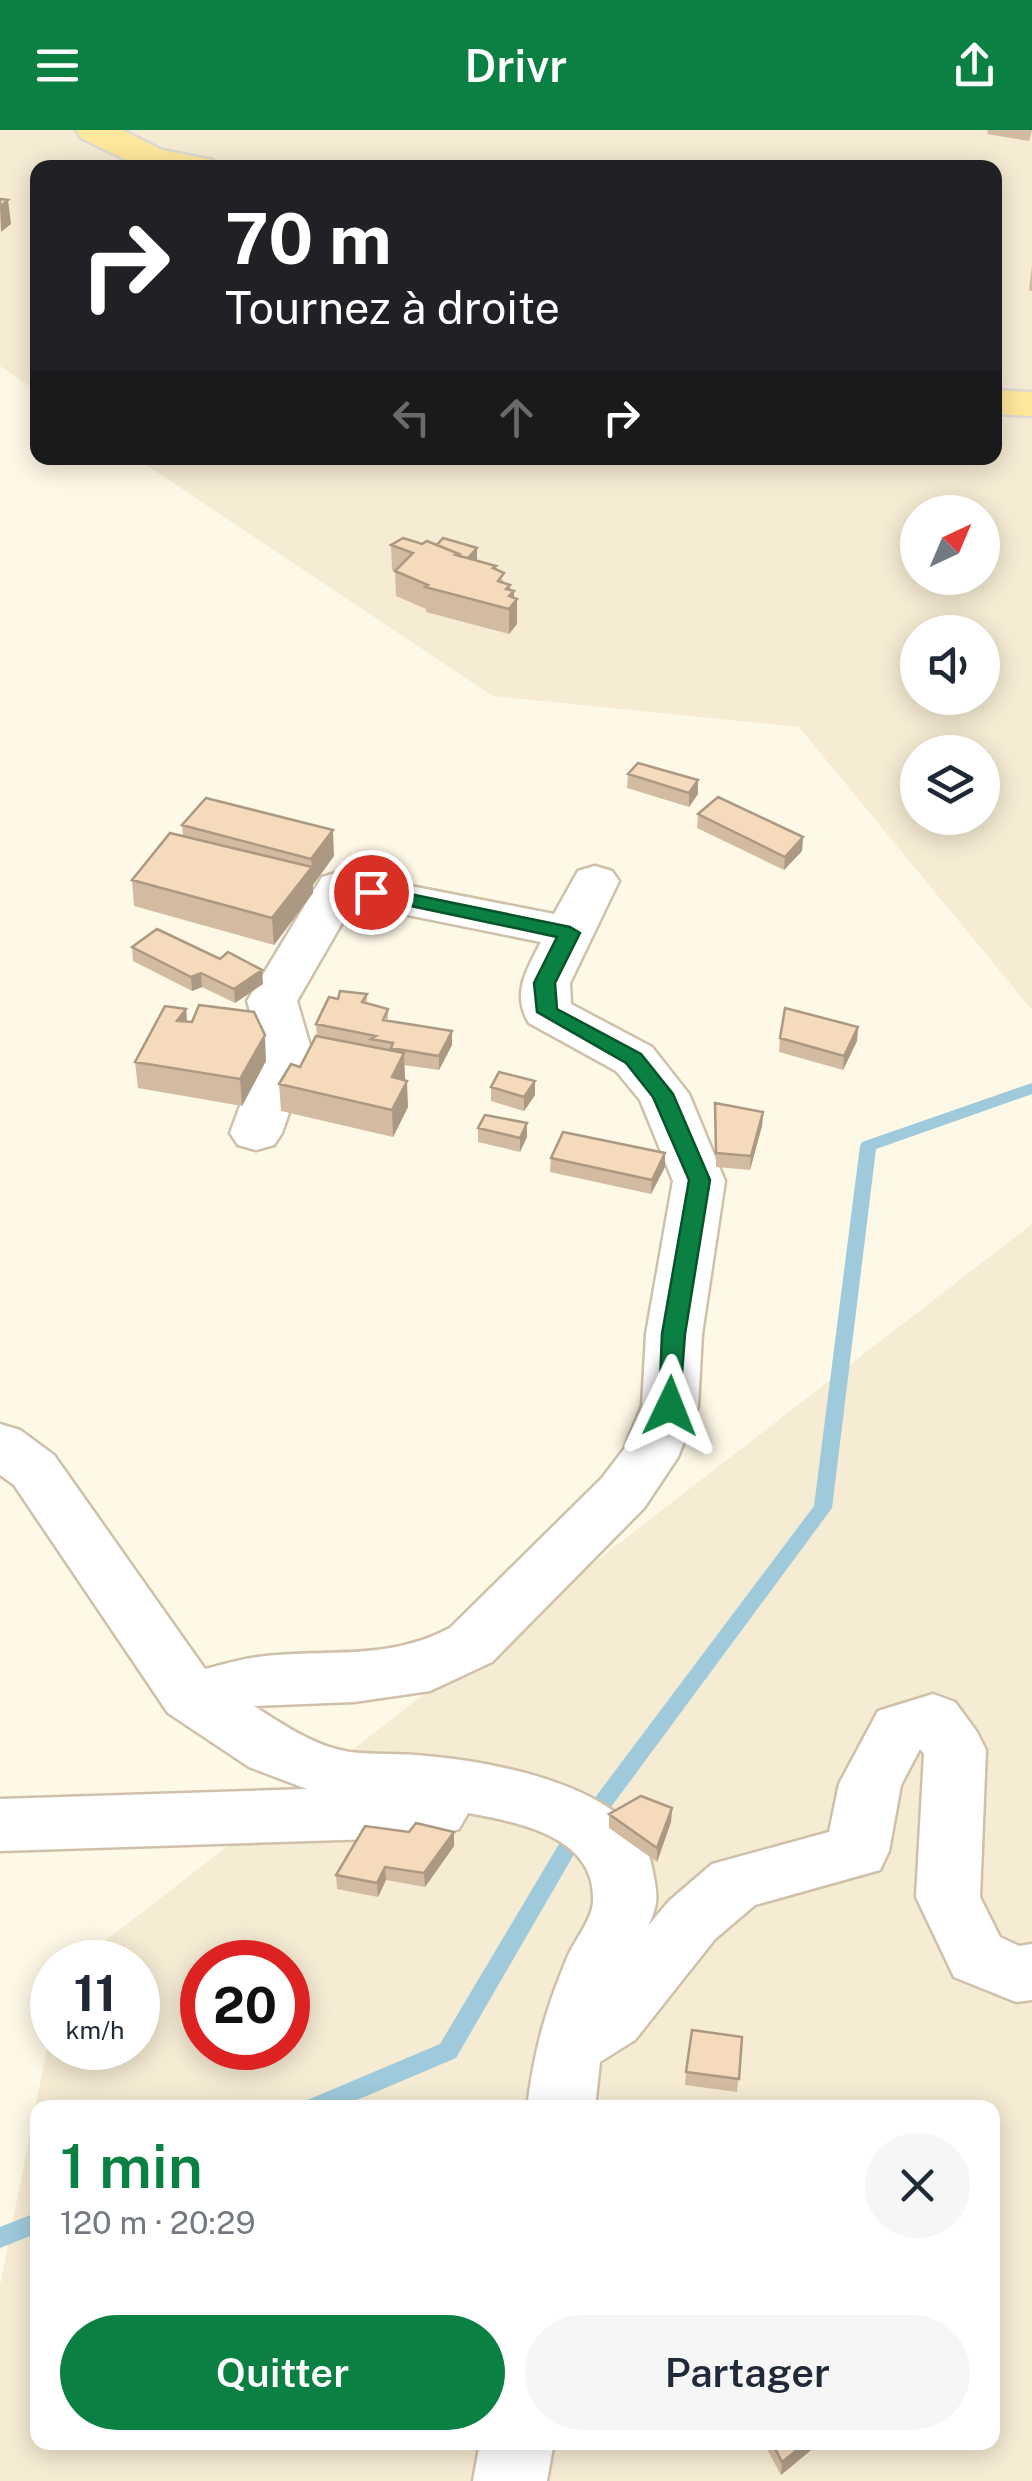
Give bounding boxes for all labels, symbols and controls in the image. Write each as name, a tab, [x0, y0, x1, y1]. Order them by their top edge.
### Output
icon: menu	[30, 38, 85, 93]
icon: share	[947, 38, 1002, 93]
text: Drivr	[465, 39, 567, 92]
text: 70 m	[225, 197, 392, 280]
icon: right	[60, 200, 190, 330]
text: Tournez à droite	[225, 281, 560, 334]
icon: left	[384, 390, 439, 445]
icon: ahead	[489, 390, 544, 445]
icon: right	[594, 390, 649, 445]
north arrow	[900, 495, 1000, 595]
map controls	[900, 495, 1000, 835]
button: sound	[900, 615, 1000, 715]
button: layers	[900, 735, 1000, 835]
pin	[329, 850, 414, 935]
icon: arrive	[344, 865, 399, 920]
position arrow	[618, 1354, 722, 1458]
speed limit sign: 20	[180, 1940, 310, 2070]
text: 11	[74, 1963, 116, 2022]
text: km/h	[66, 2015, 124, 2045]
text: 1 min	[60, 2131, 203, 2202]
button: close	[865, 2133, 970, 2238]
text: 120 m · 20:29	[60, 2204, 255, 2241]
button: Quitter	[60, 2315, 505, 2430]
button: Partager	[525, 2315, 970, 2430]

